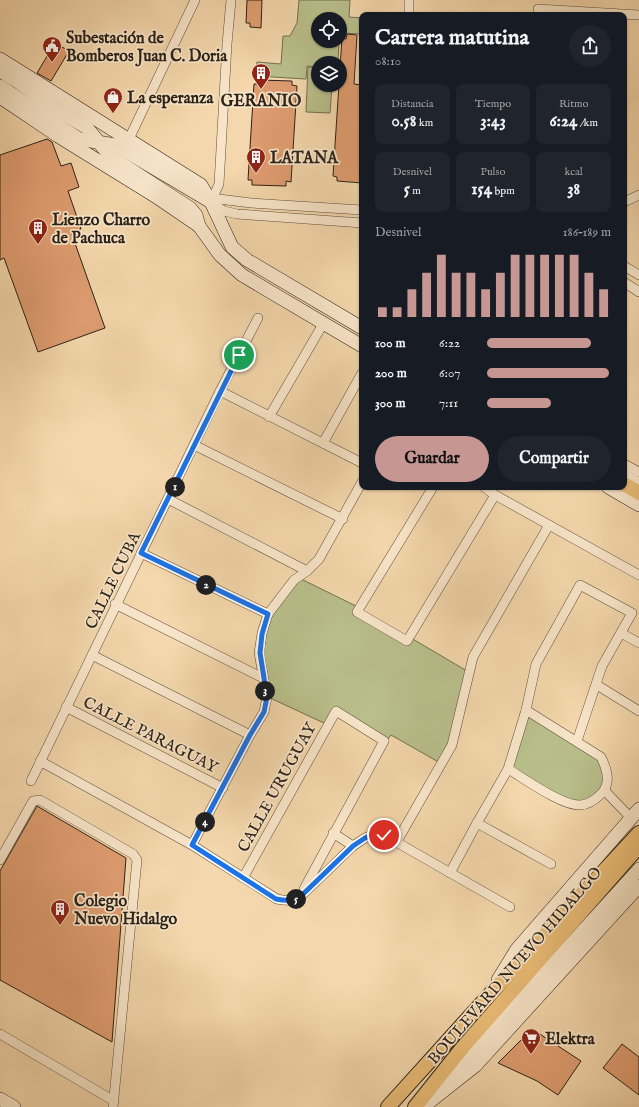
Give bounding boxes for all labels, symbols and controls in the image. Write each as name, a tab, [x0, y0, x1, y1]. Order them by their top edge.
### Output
map controls	[311, 12, 347, 92]
button: locate	[311, 12, 347, 48]
text: Carrera matutina	[375, 24, 529, 52]
button: share	[569, 25, 611, 67]
place label: Subestación de Bomberos Juan C. Doria	[66, 29, 228, 67]
public building icon: Subestación de Bomberos Juan C. Doria	[41, 35, 63, 63]
text: 08:10	[375, 53, 401, 70]
button: layers	[311, 56, 347, 92]
building icon: GERANIO	[250, 62, 272, 90]
shop icon: La esperanza	[102, 86, 124, 114]
place label: La esperanza	[127, 89, 214, 109]
place label: GERANIO	[221, 92, 301, 112]
text: Distancia	[391, 97, 434, 111]
text: Tiempo	[475, 97, 511, 111]
text: Ritmo	[559, 97, 588, 111]
text: 0.58	[392, 111, 416, 132]
text: 3:43	[480, 111, 506, 132]
text: 6:24	[549, 111, 577, 132]
text: km	[416, 116, 433, 130]
text: /km	[577, 116, 598, 130]
building icon: LATANA	[245, 146, 267, 174]
place label: LATANA	[270, 149, 339, 169]
text: Desnivel	[393, 165, 432, 179]
text: Pulso	[481, 165, 505, 179]
text: kcal	[564, 165, 583, 179]
text: 5	[404, 179, 410, 200]
text: 154	[471, 179, 492, 200]
text: 38	[567, 179, 580, 200]
text: m	[410, 184, 421, 198]
text: bpm	[492, 184, 515, 198]
place label: Lienzo Charro de Pachuca	[52, 211, 151, 249]
building icon: Lienzo Charro de Pachuca	[27, 217, 49, 245]
text: Desnivel	[375, 224, 422, 241]
text: 186–189 m	[563, 224, 611, 241]
text: 100 m	[375, 335, 405, 352]
text: 6:22	[439, 335, 460, 352]
pin	[222, 338, 256, 372]
icon: arrive	[228, 344, 250, 366]
text: 200 m	[375, 365, 407, 382]
text: 6:07	[439, 365, 460, 382]
text: 300 m	[375, 395, 406, 412]
text: 7:11	[439, 395, 458, 412]
button: Guardar	[375, 436, 489, 482]
button: Compartir	[497, 436, 611, 482]
pin: 1	[165, 477, 185, 497]
text: 1	[173, 480, 177, 494]
street label: CALLE CUBA	[82, 528, 147, 633]
pin: 2	[196, 575, 216, 595]
text: 2	[203, 578, 209, 592]
pin: 3	[255, 681, 275, 701]
text: 3	[263, 684, 267, 698]
street label: CALLE PARAGUAY	[79, 693, 222, 779]
street label: CALLE URUGUAY	[234, 719, 322, 856]
pin: 4	[195, 812, 215, 832]
text: 4	[202, 815, 208, 829]
pin	[367, 818, 401, 852]
icon: check	[373, 824, 395, 846]
street label: BOULEVARD NUEVO HIDALGO	[424, 863, 607, 1069]
pin: 5	[286, 889, 306, 909]
place label: Colegio Nuevo Hidalgo	[73, 892, 178, 930]
text: 5	[294, 892, 298, 906]
building icon: Colegio Nuevo Hidalgo	[49, 898, 71, 926]
supermarket icon: Elektra	[520, 1027, 542, 1055]
place label: Elektra	[545, 1030, 596, 1050]

